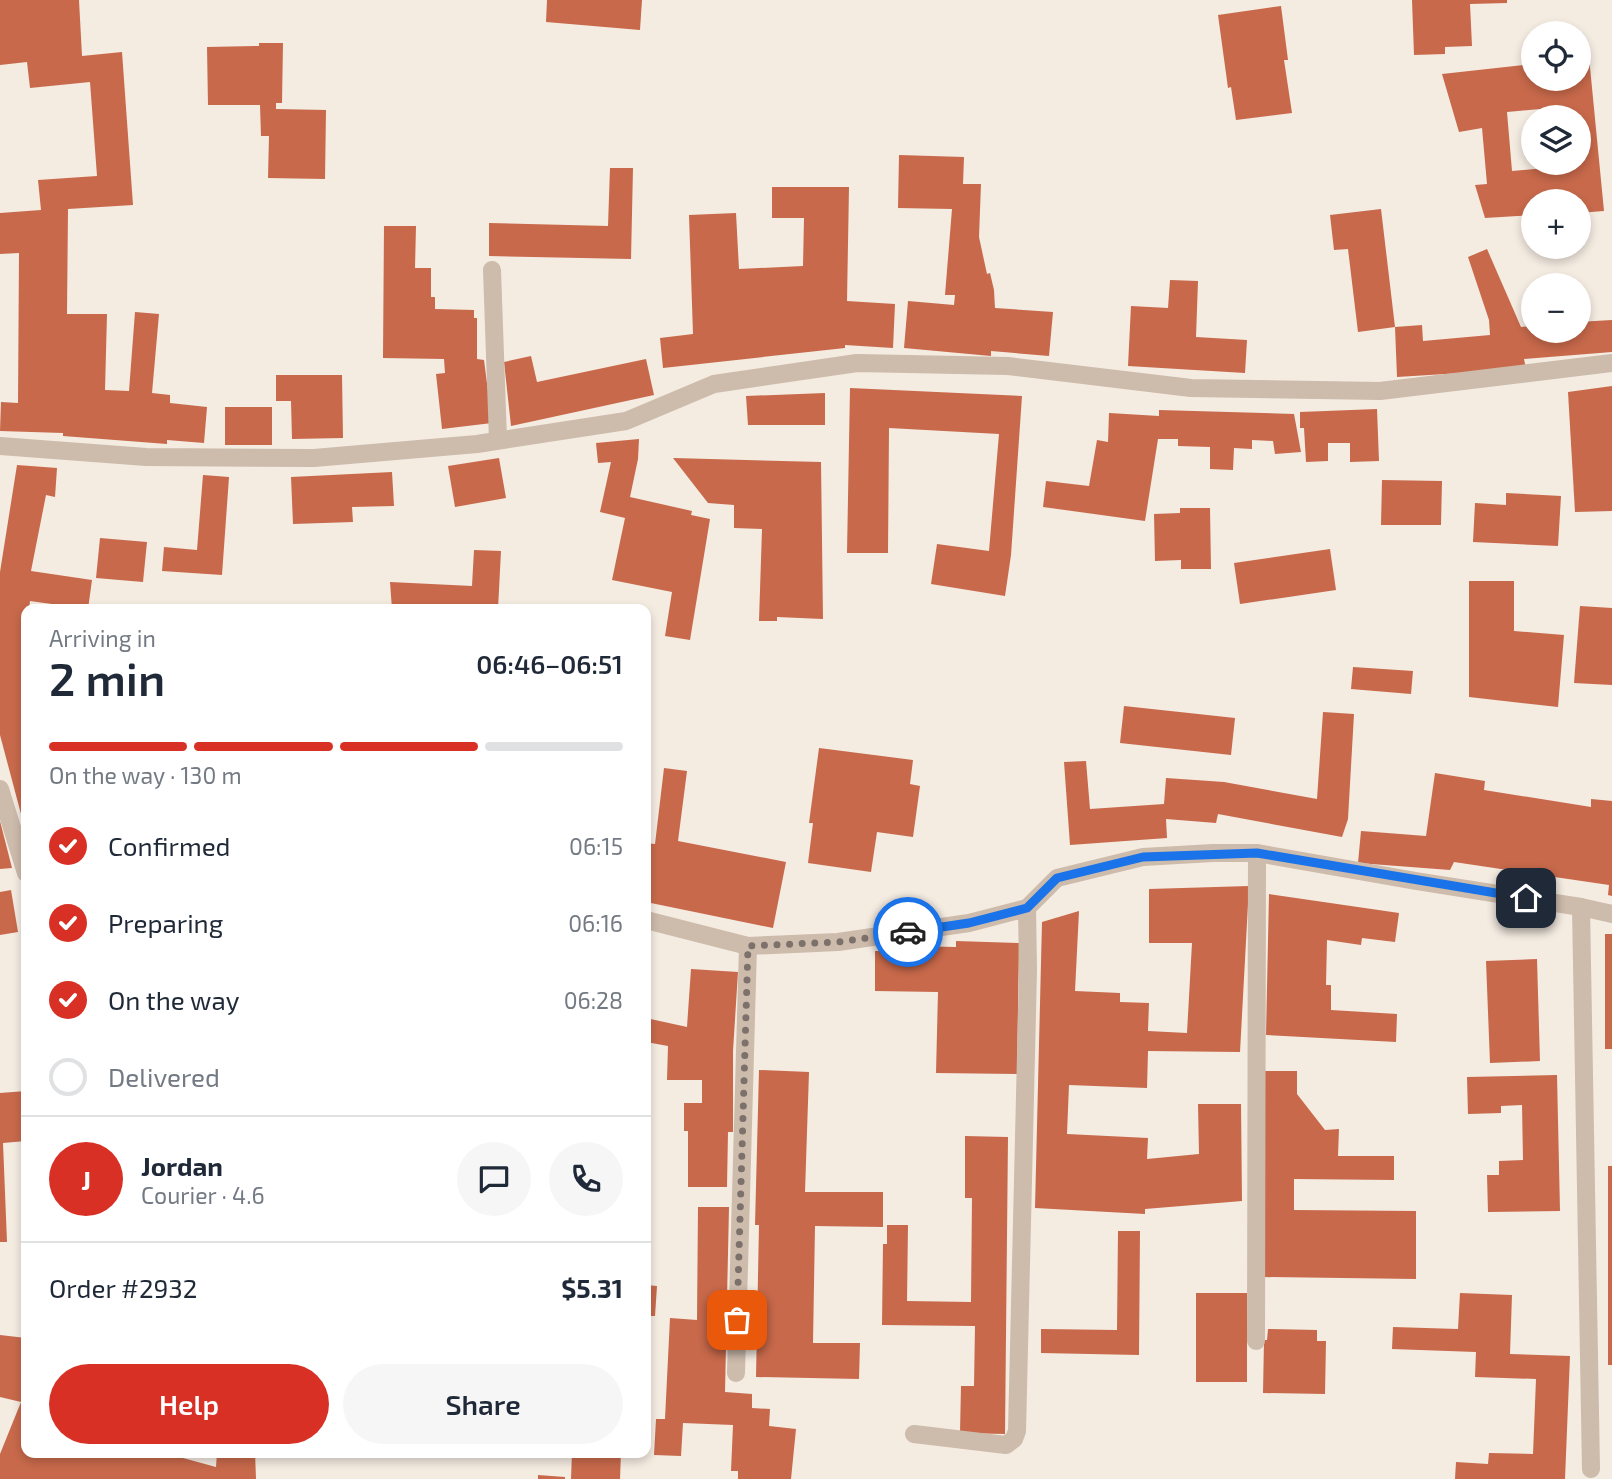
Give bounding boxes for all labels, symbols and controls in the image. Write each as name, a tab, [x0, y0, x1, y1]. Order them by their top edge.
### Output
map controls	[1521, 21, 1591, 343]
button: locate	[1521, 21, 1591, 91]
button: layers	[1521, 105, 1591, 175]
button: +	[1521, 189, 1591, 259]
button: −	[1521, 273, 1591, 343]
text: Arriving in	[49, 624, 156, 652]
text: 06:46–06:51	[476, 648, 623, 679]
text: 2 min	[49, 650, 165, 705]
text: On the way · 130 m	[49, 761, 242, 789]
icon: check	[49, 827, 87, 865]
text: Confirmed	[108, 830, 231, 861]
text: 06:15	[569, 832, 623, 860]
pin	[1496, 868, 1556, 928]
icon: home	[1507, 879, 1545, 917]
courier	[873, 897, 943, 967]
icon: check	[49, 904, 87, 942]
text: Preparing	[108, 907, 223, 938]
text: 06:16	[568, 909, 623, 937]
icon: car	[889, 913, 927, 951]
icon: check	[49, 981, 87, 1019]
text: On the way	[108, 984, 239, 1015]
text: 06:28	[564, 986, 623, 1014]
text: Delivered	[108, 1061, 220, 1092]
button: chat	[457, 1142, 531, 1216]
button: phone	[549, 1142, 623, 1216]
text: Jordan	[141, 1150, 223, 1181]
text: J	[81, 1164, 91, 1195]
text: Courier · 4.6	[141, 1181, 265, 1209]
text: Order #2932	[49, 1272, 197, 1303]
text: $5.31	[561, 1272, 623, 1303]
pin	[707, 1290, 767, 1350]
icon: bag	[718, 1301, 756, 1339]
button: Help	[49, 1364, 329, 1444]
button: Share	[343, 1364, 623, 1444]

